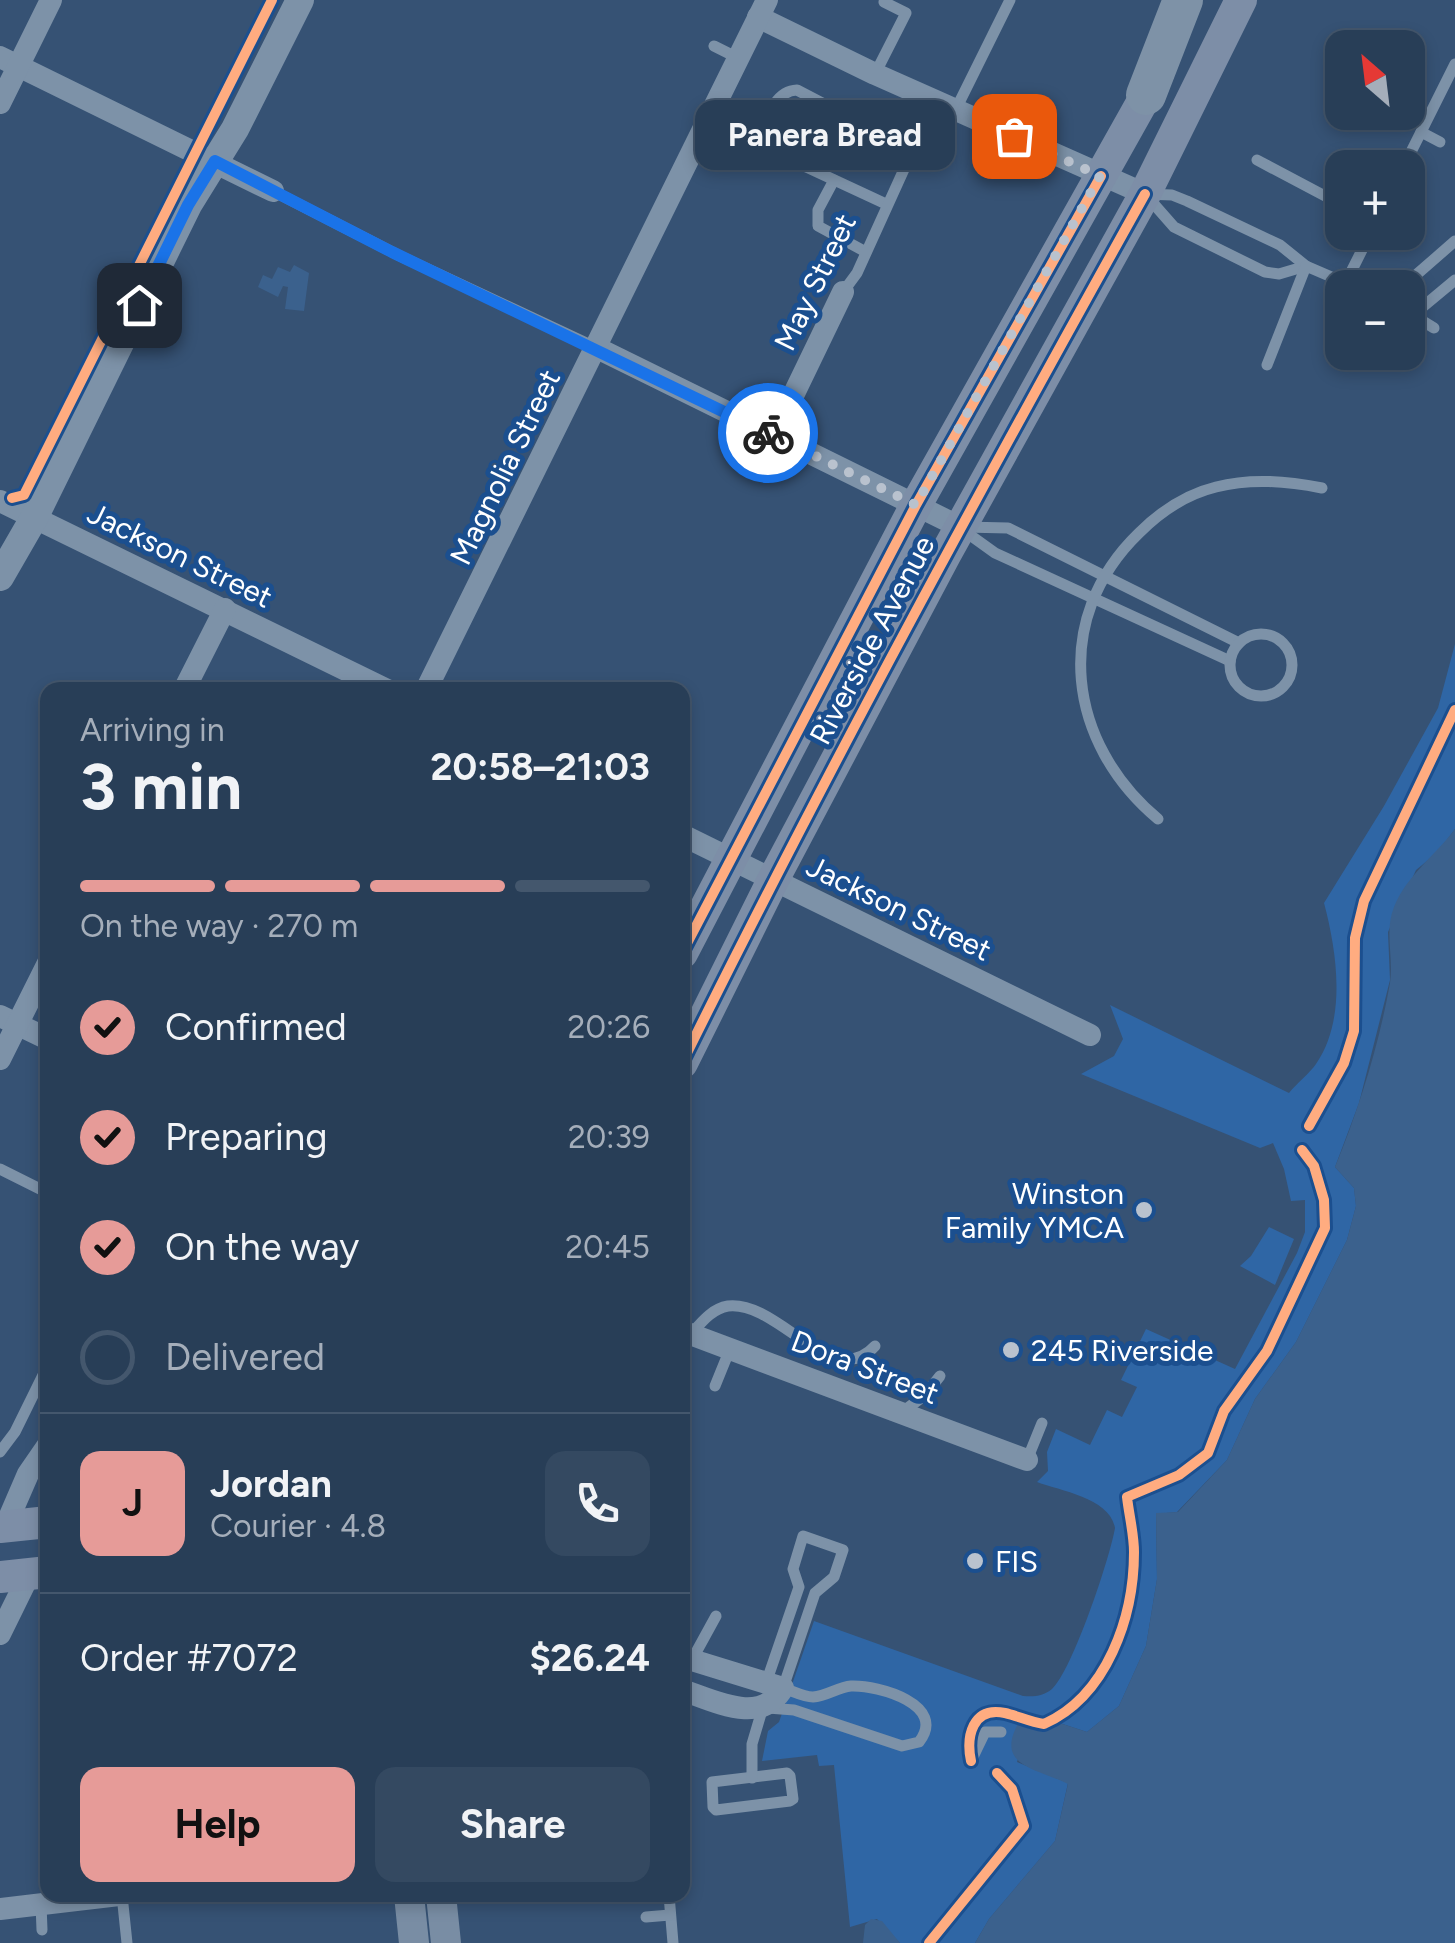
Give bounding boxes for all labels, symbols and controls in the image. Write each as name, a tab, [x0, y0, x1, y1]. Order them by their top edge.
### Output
north arrow	[1325, 30, 1425, 130]
map controls	[1325, 30, 1425, 370]
pin	[972, 94, 1057, 179]
callout: Panera Bread	[694, 101, 954, 171]
icon: bag	[987, 109, 1042, 164]
text: Panera Bread	[728, 116, 922, 154]
button: +	[1325, 150, 1425, 250]
street label: May Street	[766, 208, 864, 356]
pin	[97, 263, 182, 348]
button: −	[1325, 270, 1425, 370]
icon: home	[112, 278, 167, 333]
street label: Magnolia Street	[442, 363, 568, 571]
courier	[718, 383, 818, 483]
icon: bike	[741, 406, 796, 461]
street label: Jackson Street	[82, 494, 278, 616]
street label: Riverside Avenue	[801, 529, 943, 751]
text: Arriving in	[80, 711, 225, 749]
text: 20:58–21:03	[430, 744, 650, 790]
text: 3 min	[80, 747, 242, 825]
street label: Jackson Street	[801, 847, 997, 969]
text: On the way · 270 m	[80, 907, 358, 945]
icon: check	[80, 1000, 135, 1055]
text: Confirmed	[165, 1004, 347, 1050]
text: 20:26	[568, 1008, 650, 1046]
icon: check	[80, 1110, 135, 1165]
text: Preparing	[165, 1114, 327, 1160]
text: 20:39	[568, 1118, 650, 1156]
place label: Winston Family YMCA	[945, 1175, 1125, 1246]
marker: Winston Family YMCA	[1133, 1199, 1155, 1221]
icon: check	[80, 1220, 135, 1275]
text: On the way	[165, 1224, 359, 1270]
text: 20:45	[565, 1228, 650, 1266]
street label: Dora Street	[786, 1322, 944, 1412]
place label: 245 Riverside	[1031, 1332, 1213, 1369]
text: Delivered	[165, 1334, 325, 1380]
marker: 245 Riverside	[1000, 1339, 1022, 1361]
button: phone	[545, 1451, 650, 1556]
text: Jordan	[210, 1461, 332, 1507]
text: J	[122, 1480, 143, 1526]
text: Courier · 4.8	[210, 1507, 386, 1545]
place label: FIS	[995, 1543, 1038, 1580]
marker: FIS	[964, 1550, 986, 1572]
text: Order #7072	[80, 1635, 298, 1681]
text: $26.24	[529, 1635, 650, 1681]
button: Help	[80, 1767, 355, 1882]
button: Share	[375, 1767, 650, 1882]

